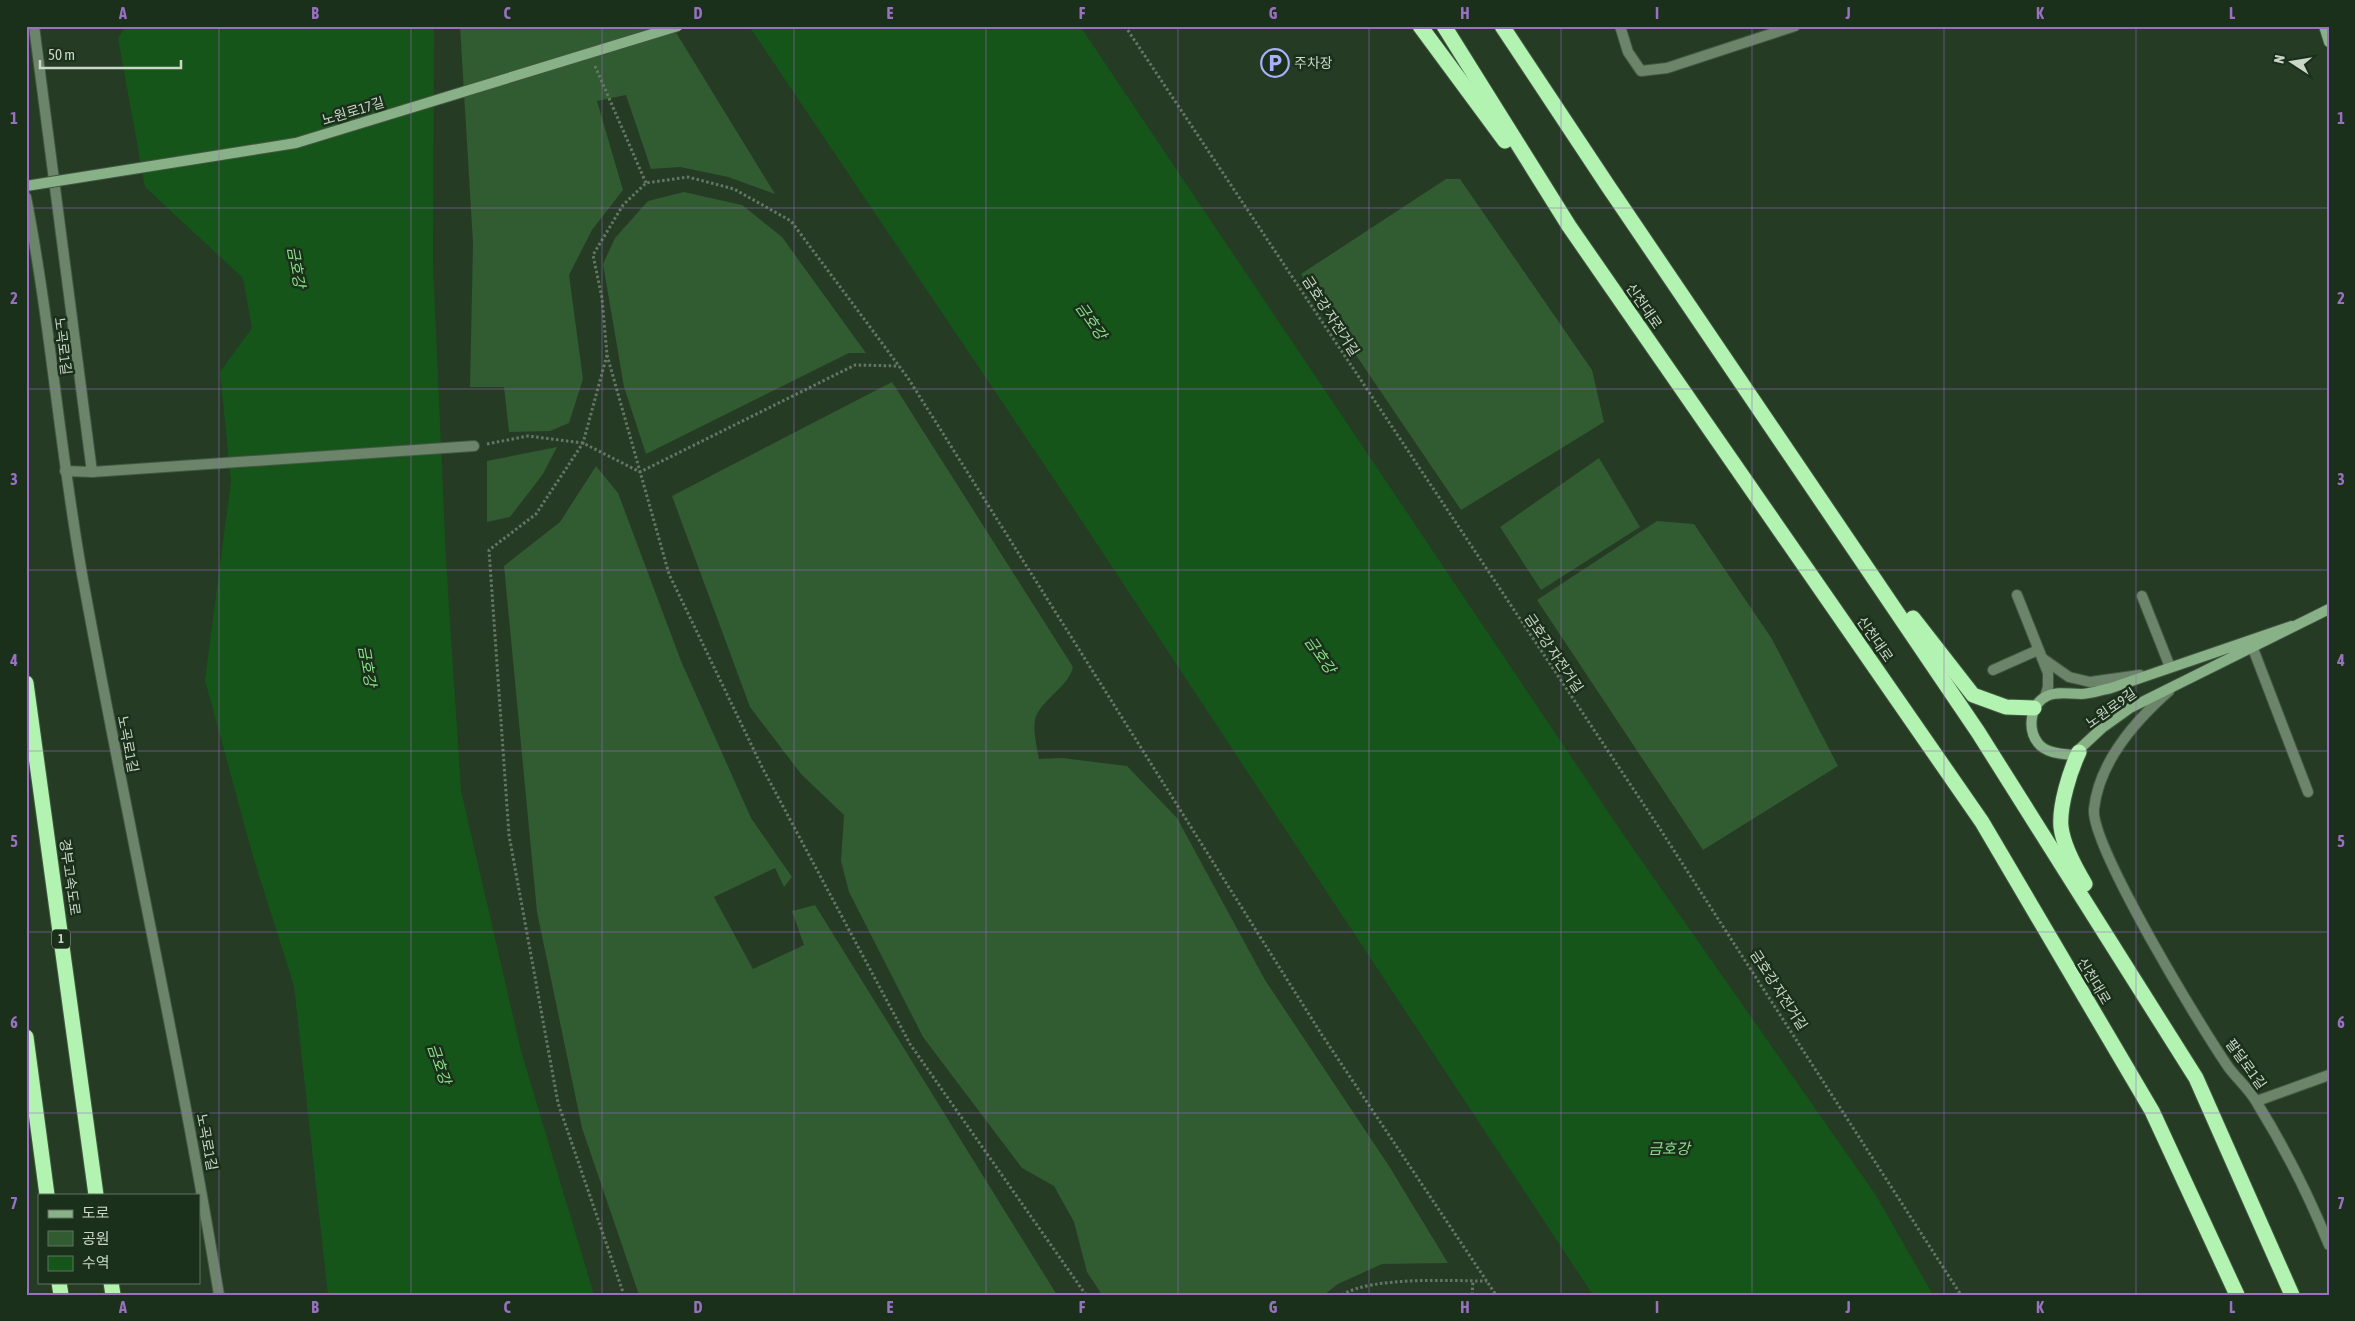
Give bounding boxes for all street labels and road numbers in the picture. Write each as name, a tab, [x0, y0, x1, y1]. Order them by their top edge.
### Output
street label: 노원로17길	[320, 94, 386, 128]
street label: 금호강 자전거길	[1299, 273, 1363, 359]
street label: 신천대로	[1623, 280, 1665, 332]
street label: 노곡로1길	[52, 316, 74, 376]
street label: 금호강 자전거길	[1522, 610, 1586, 696]
street label: 신천대로	[1854, 613, 1896, 665]
street label: 노원로9길	[2083, 685, 2139, 731]
street label: 노곡로1길	[115, 714, 141, 774]
street label: 경부고속도로	[57, 838, 83, 916]
road number: 1	[52, 930, 70, 949]
street label: 금호강 자전거길	[1747, 947, 1811, 1033]
street label: 신천대로	[2074, 955, 2114, 1007]
street label: 팔달로1길	[2222, 1036, 2270, 1092]
street label: 노곡로1길	[194, 1112, 220, 1172]

